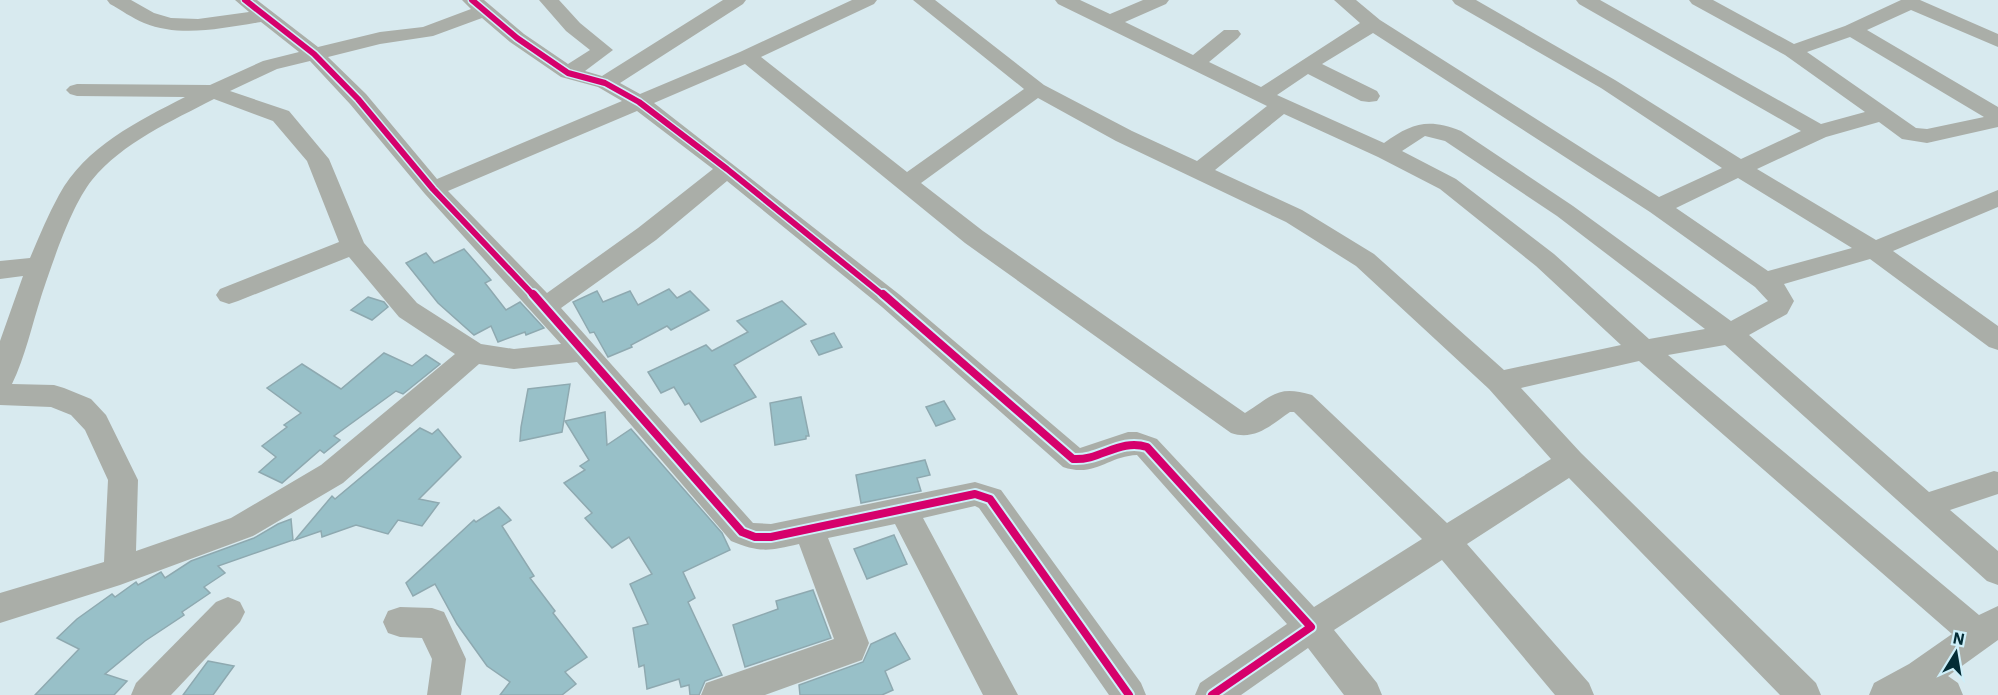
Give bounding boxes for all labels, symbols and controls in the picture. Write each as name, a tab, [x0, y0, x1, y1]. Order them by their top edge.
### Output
north arrow	[1926, 623, 1986, 683]
text: N	[1951, 627, 1966, 649]

